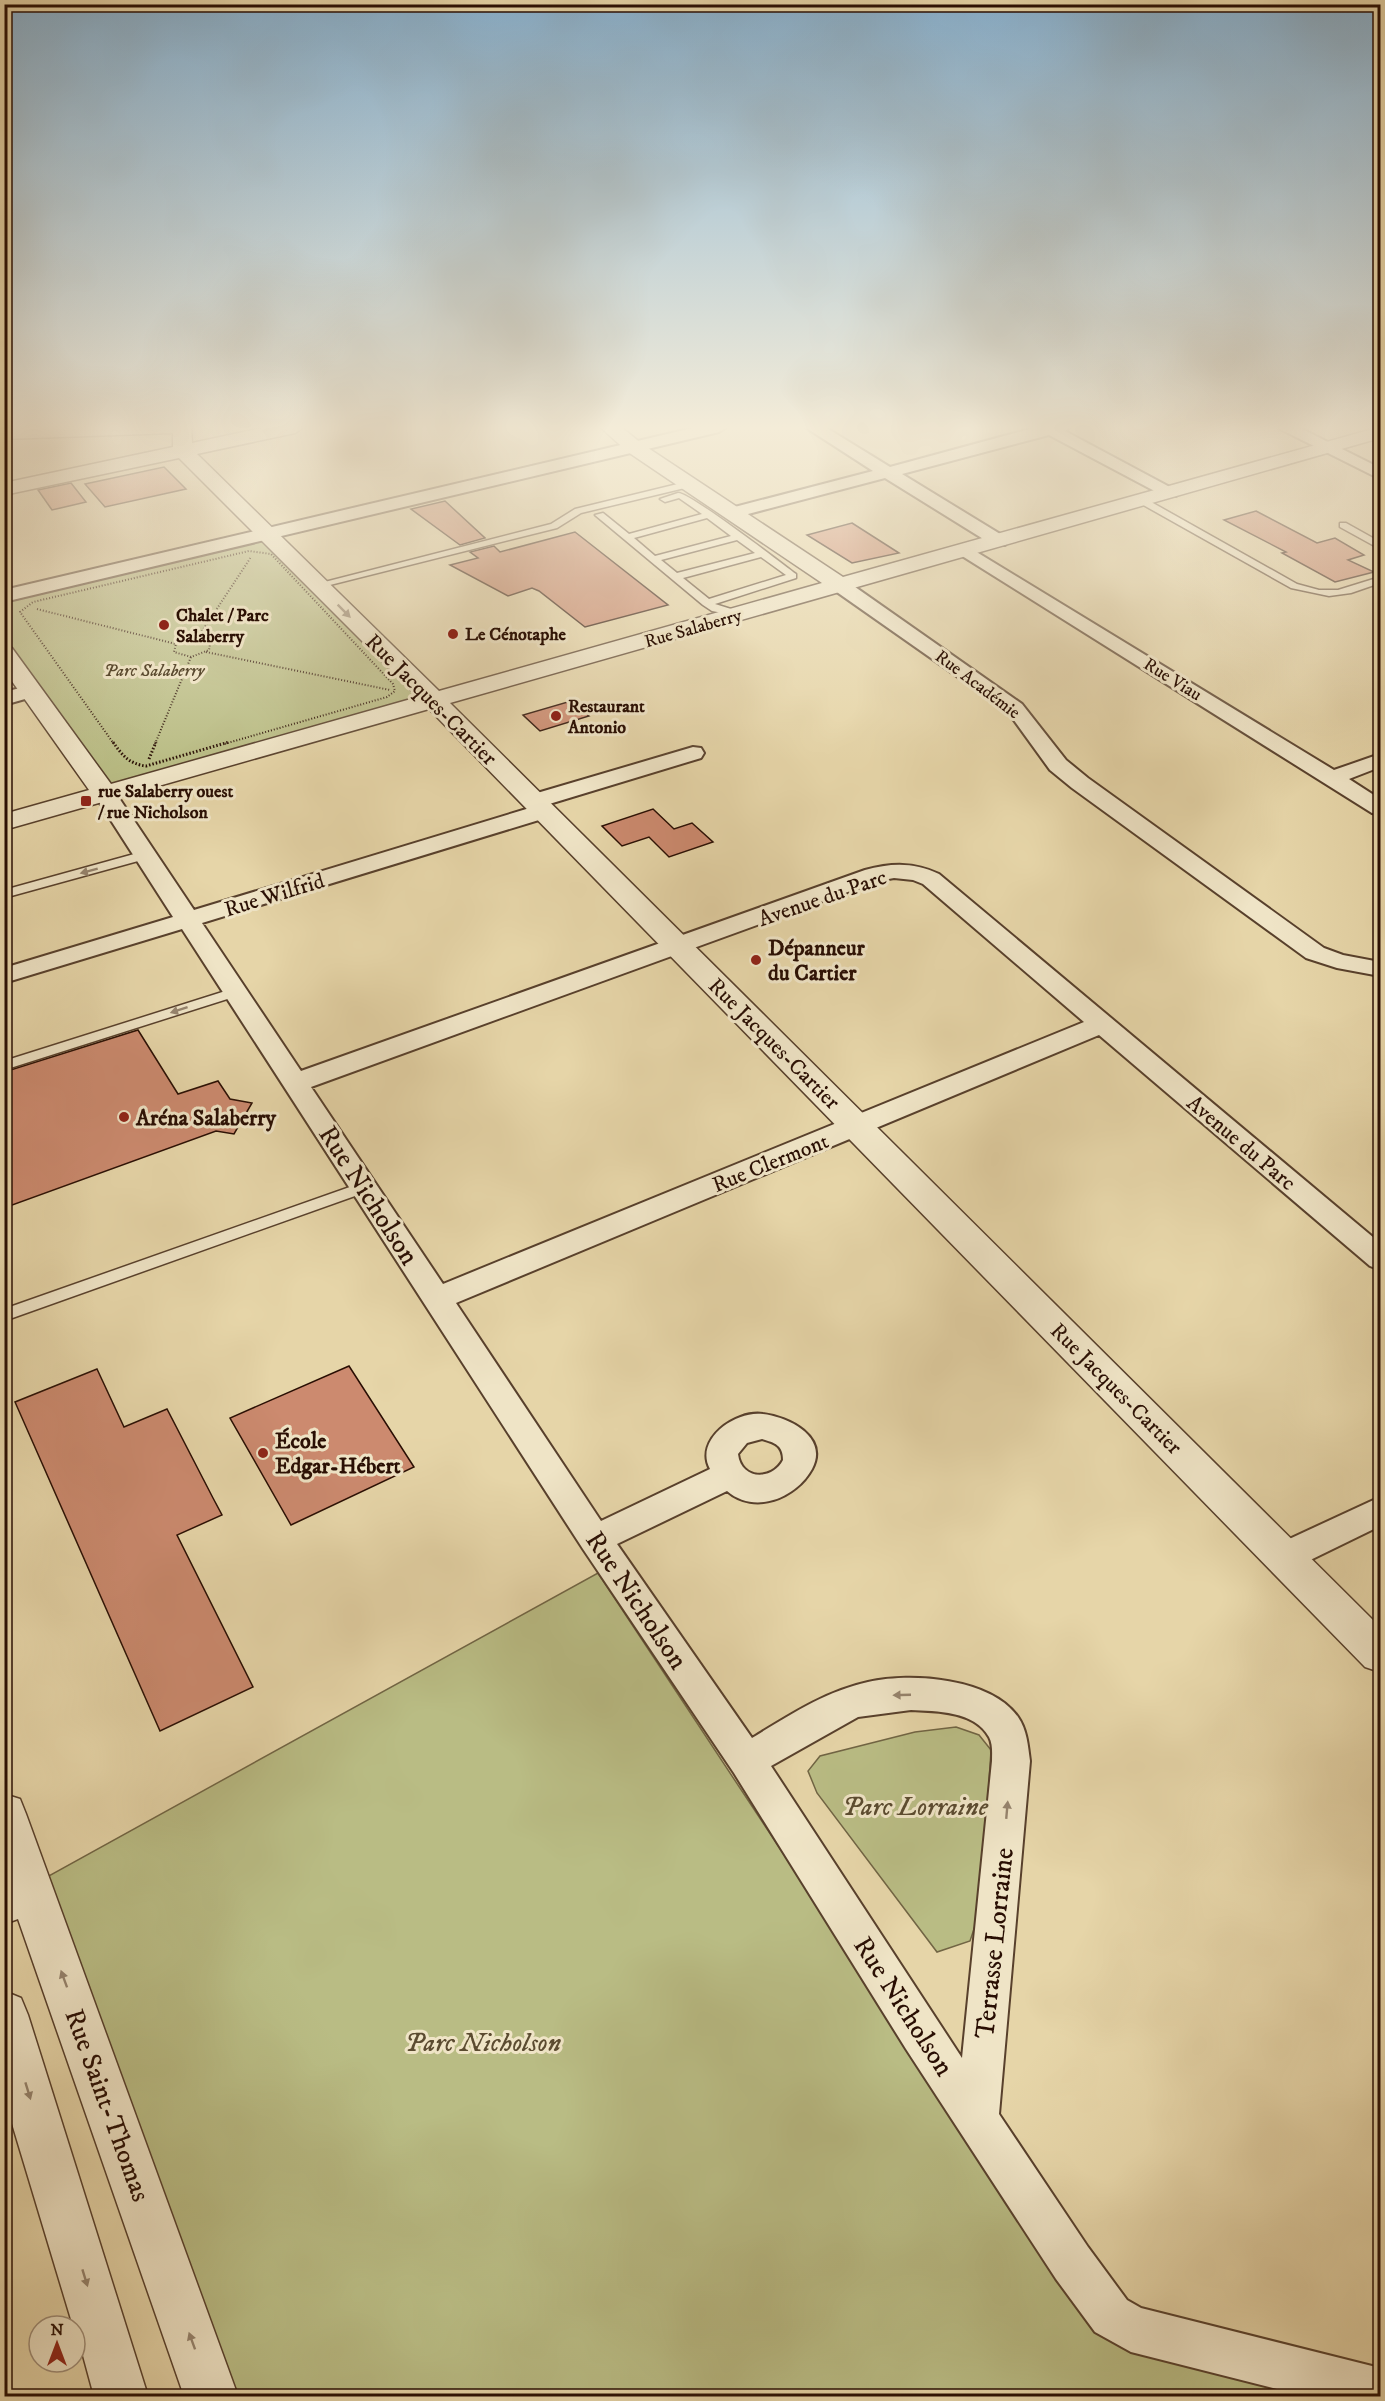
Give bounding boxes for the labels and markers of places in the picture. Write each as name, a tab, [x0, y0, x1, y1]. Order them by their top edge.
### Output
place label: Chalet / Parc Salaberry	[176, 605, 269, 648]
marker: Chalet / Parc Salaberry	[157, 618, 171, 632]
place label: Le Cénotaphe	[465, 624, 567, 646]
marker: Le Cénotaphe	[446, 627, 460, 641]
place label: Restaurant Antonio	[567, 696, 645, 739]
marker: Restaurant Antonio	[549, 709, 563, 723]
place label: rue Salaberry ouest / rue Nicholson	[97, 781, 233, 824]
marker: rue Salaberry ouest / rue Nicholson	[79, 794, 93, 808]
place label: Dépanneur du Cartier	[768, 935, 866, 987]
marker: Dépanneur du Cartier	[749, 953, 763, 967]
place label: Aréna Salaberry	[135, 1105, 276, 1132]
marker: Aréna Salaberry	[117, 1110, 131, 1124]
place label: École Edgar-Hébert	[275, 1427, 401, 1480]
marker: École Edgar-Hébert	[256, 1446, 270, 1460]

